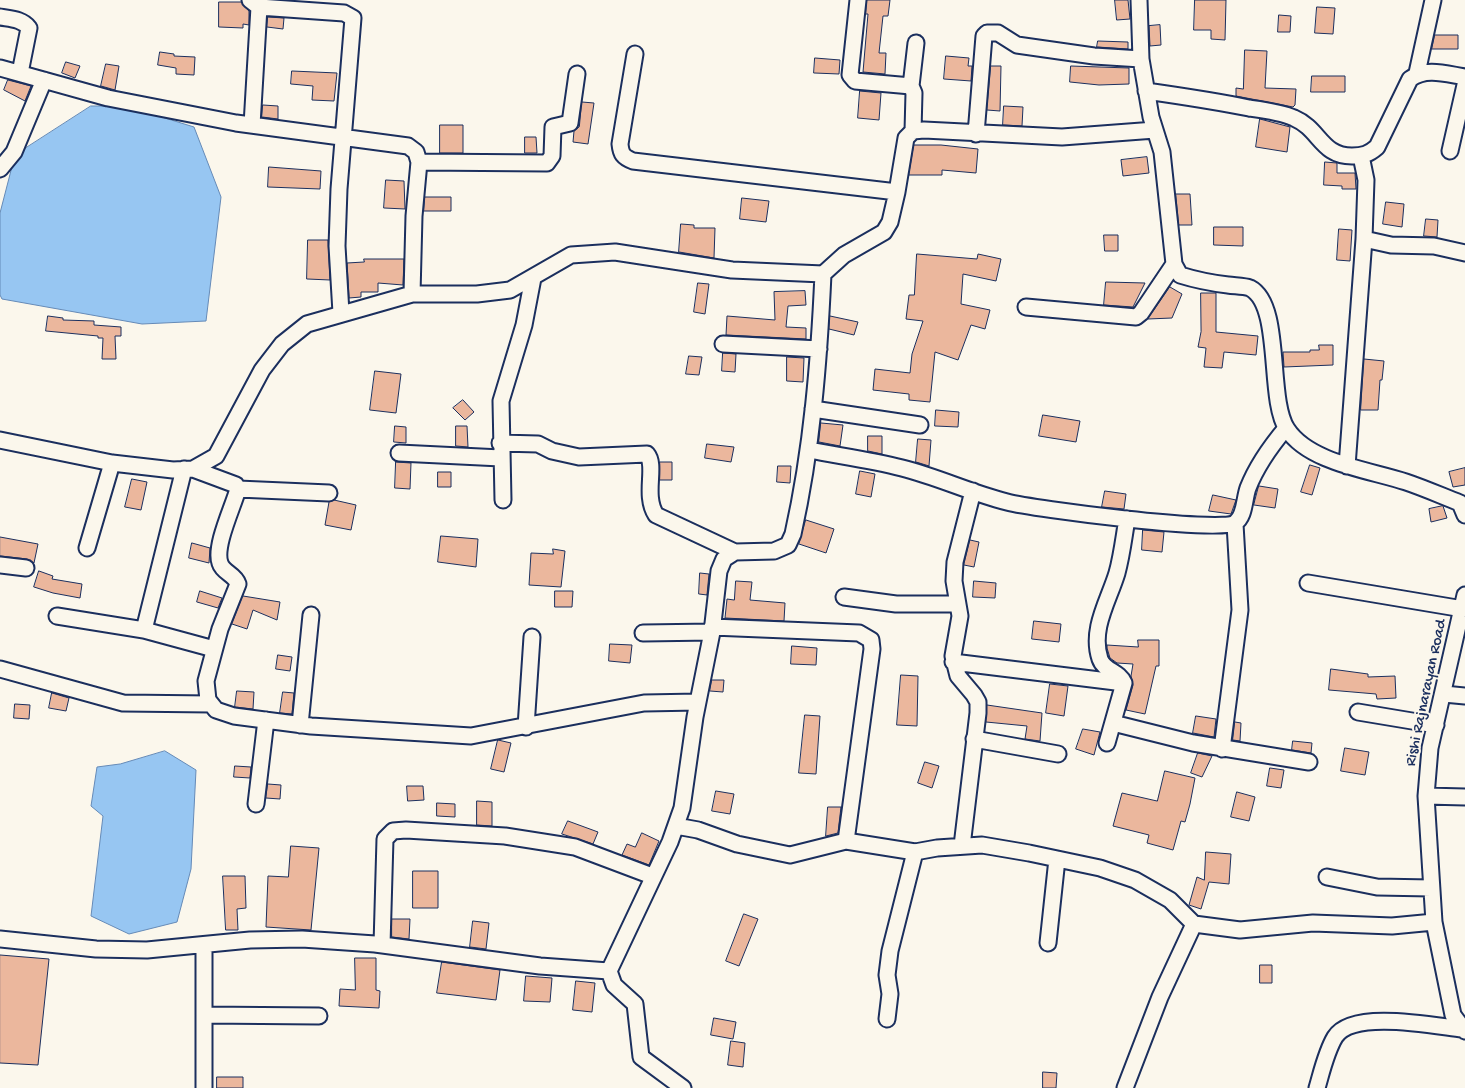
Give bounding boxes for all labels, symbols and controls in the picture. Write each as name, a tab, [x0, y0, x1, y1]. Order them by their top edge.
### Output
street label: Rishi Rajnarayan Road	[1402, 618, 1452, 768]

